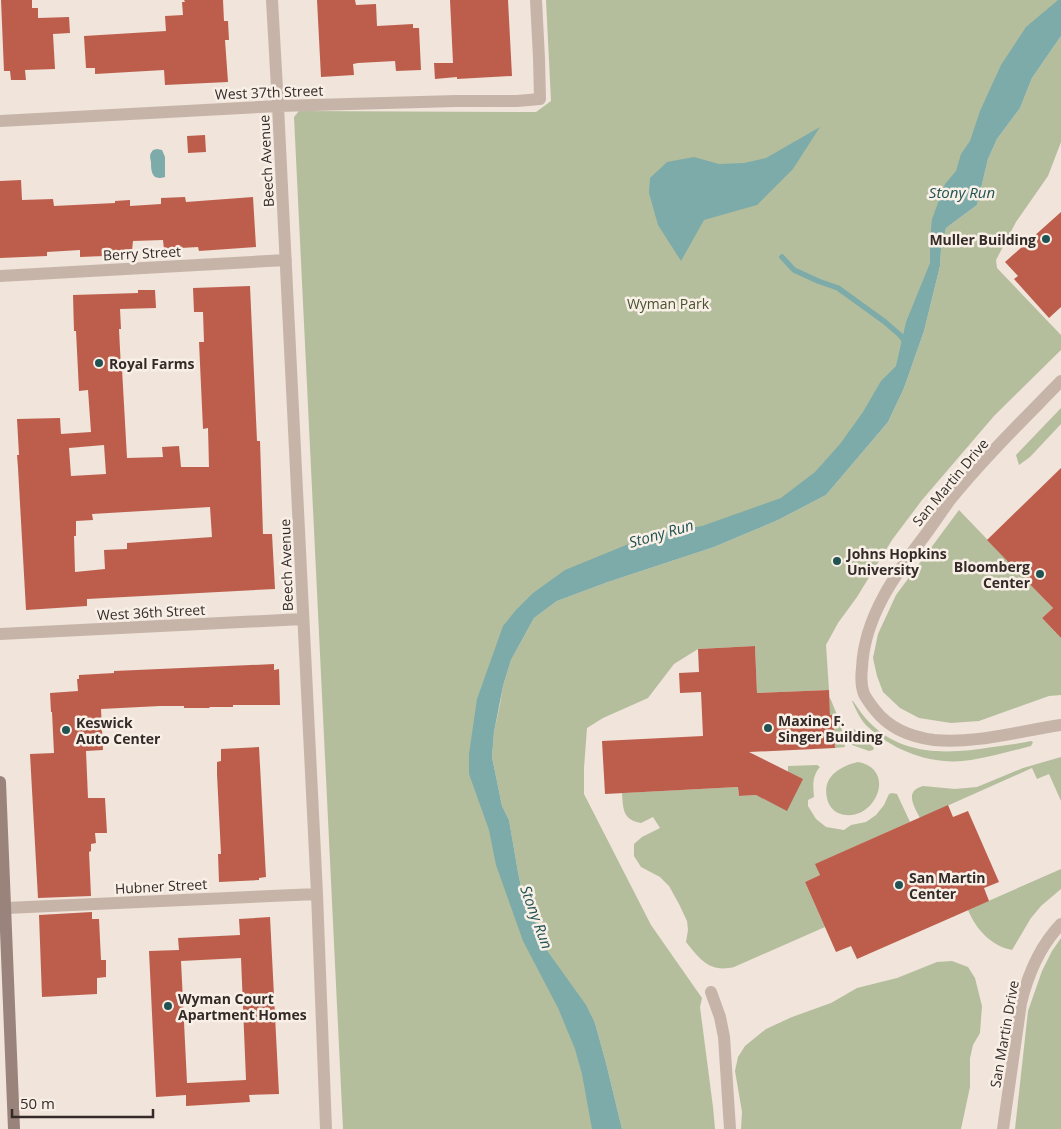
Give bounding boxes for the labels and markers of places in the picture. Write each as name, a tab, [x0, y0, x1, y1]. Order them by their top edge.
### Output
place label: Muller Building	[929, 230, 1036, 249]
marker: Muller Building	[1040, 233, 1052, 245]
place label: Royal Farms	[109, 354, 194, 373]
marker: Royal Farms	[93, 357, 105, 369]
place label: Johns Hopkins University	[845, 544, 947, 579]
marker: Johns Hopkins University	[831, 555, 843, 567]
place label: Bloomberg Center	[954, 557, 1031, 592]
marker: Bloomberg Center	[1034, 568, 1046, 580]
place label: Maxine F. Singer Building	[778, 711, 883, 746]
place label: Keswick Auto Center	[76, 713, 161, 748]
marker: Maxine F. Singer Building	[762, 722, 774, 734]
marker: Keswick Auto Center	[60, 724, 72, 736]
place label: San Martin Center	[909, 868, 986, 903]
marker: San Martin Center	[893, 879, 905, 891]
place label: Wyman Court Apartment Homes	[178, 989, 307, 1024]
marker: Wyman Court Apartment Homes	[162, 1000, 174, 1012]

